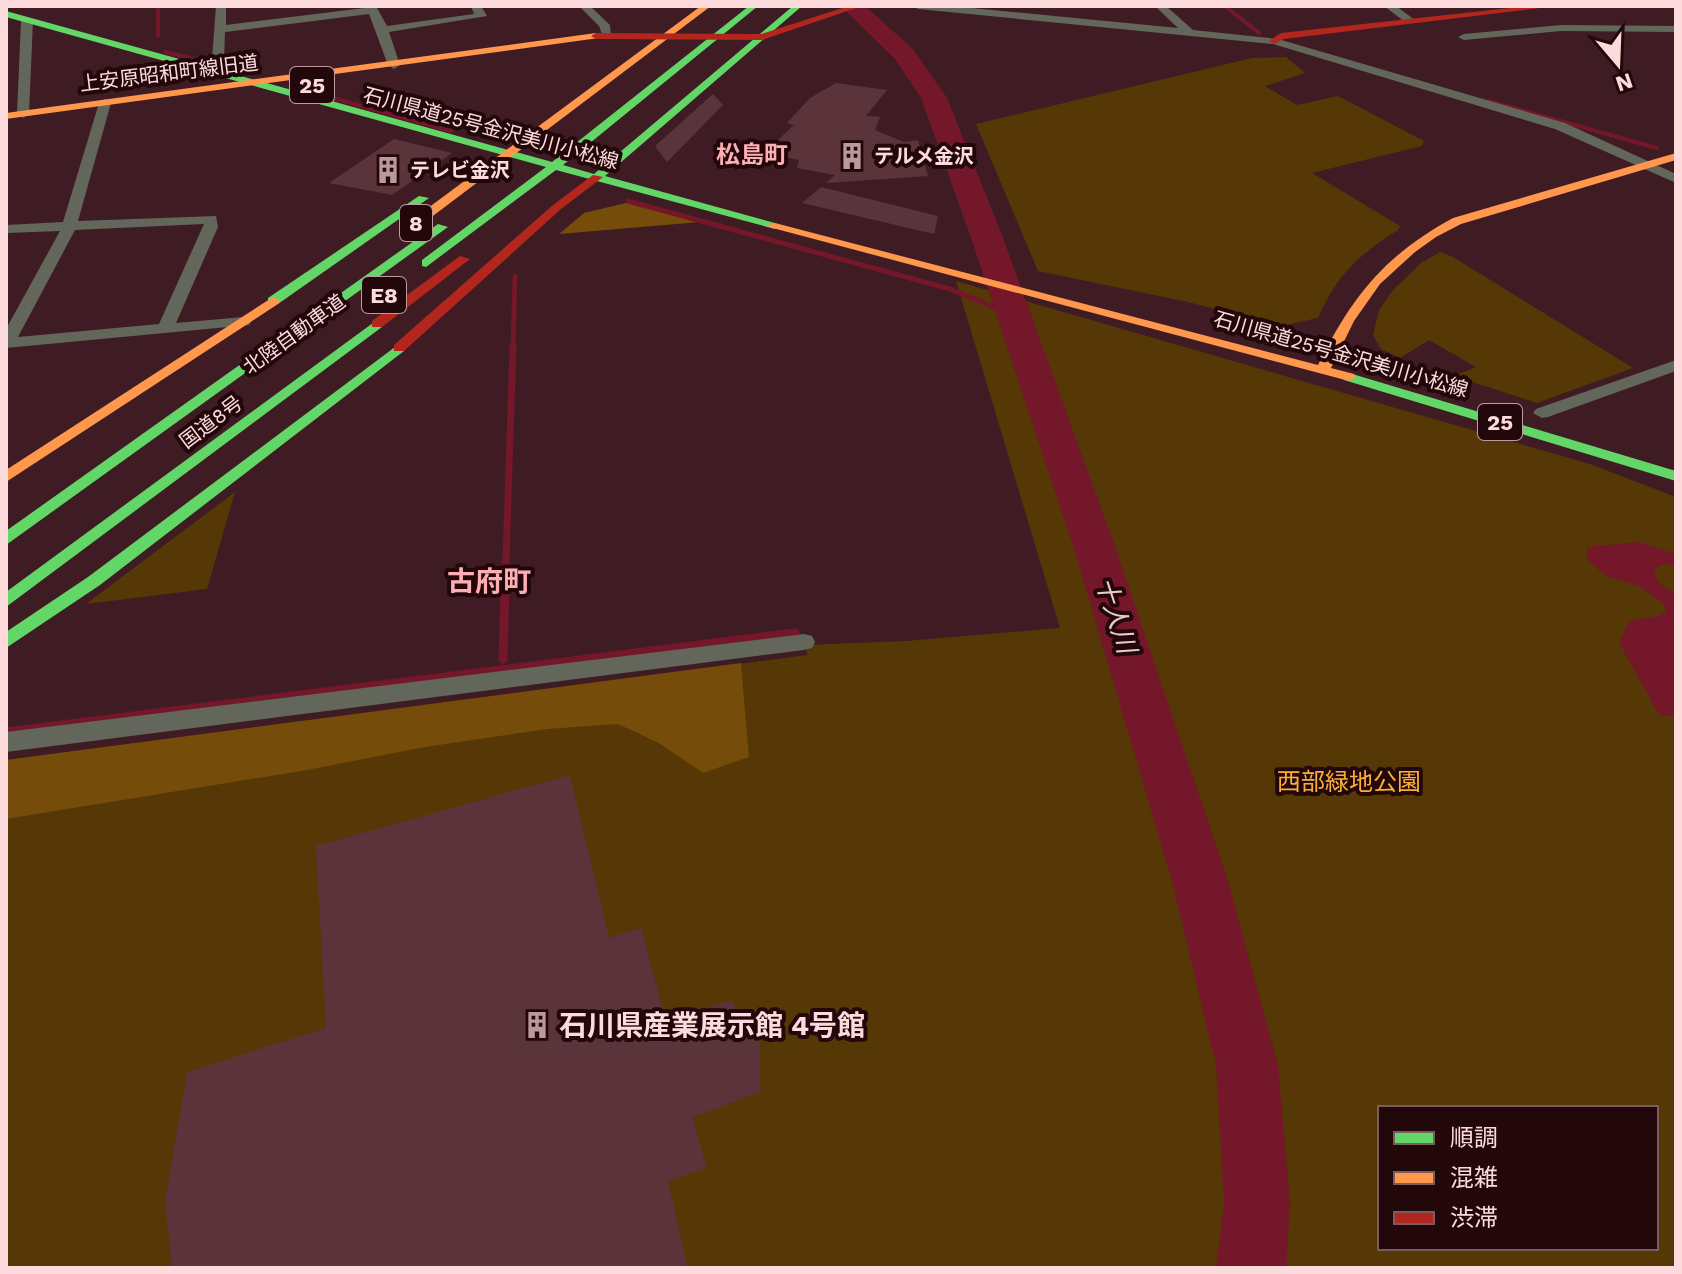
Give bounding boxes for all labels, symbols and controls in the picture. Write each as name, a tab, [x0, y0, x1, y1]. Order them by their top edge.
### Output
north arrow	[1578, 24, 1658, 104]
street label: 上安原昭和町線旧道	[78, 50, 260, 96]
road number: 25	[290, 67, 334, 103]
text: N	[1613, 68, 1636, 97]
street label: 石川県道25号金沢美川小松線	[361, 82, 621, 174]
district label: 松島町	[716, 141, 788, 169]
building icon: テルメ金沢	[837, 141, 867, 171]
place label: テルメ金沢	[874, 144, 974, 168]
building icon: テレビ金沢	[373, 155, 403, 185]
place label: テレビ金沢	[410, 158, 510, 182]
road number: 8	[400, 205, 432, 241]
road number: E8	[362, 277, 406, 313]
street label: 北陸自動車道	[238, 289, 350, 379]
street label: 石川県道25号金沢美川小松線	[1211, 306, 1471, 402]
street label: 国道8号	[175, 391, 247, 453]
road number: 25	[1478, 404, 1522, 440]
district label: 古府町	[447, 565, 531, 598]
water label: 十人川	[1090, 573, 1143, 660]
park label: 西部緑地公園	[1277, 768, 1421, 796]
place label: 石川県産業展示館 4号館	[559, 1009, 865, 1042]
building icon: 石川県産業展示館 4号館	[522, 1010, 552, 1040]
legend	[1378, 1106, 1658, 1250]
text: 順調	[1450, 1124, 1498, 1152]
text: 混雑	[1450, 1164, 1498, 1192]
text: 渋滞	[1450, 1204, 1498, 1232]

